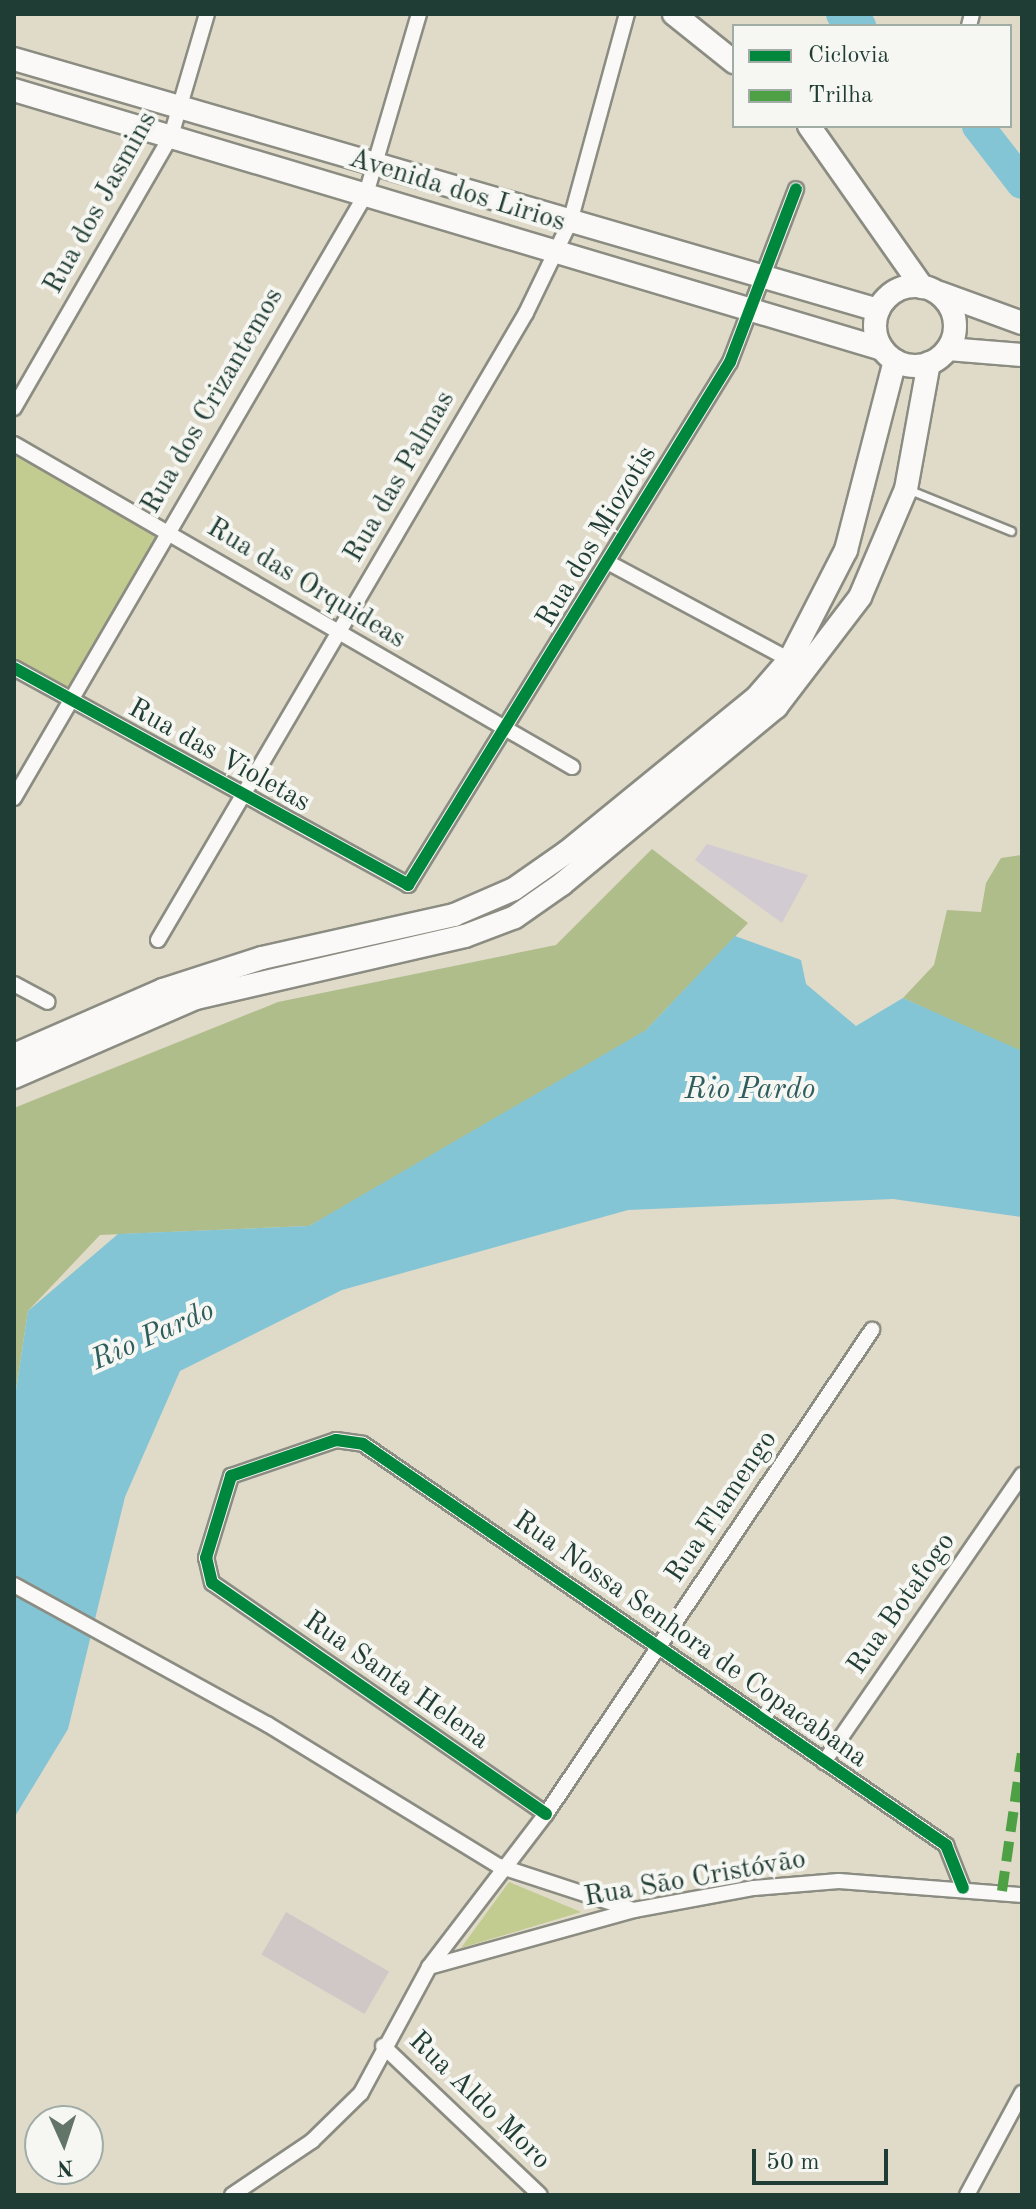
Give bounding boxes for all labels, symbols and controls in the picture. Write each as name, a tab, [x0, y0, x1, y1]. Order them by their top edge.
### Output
legend	[732, 24, 1012, 128]
text: Ciclovia	[808, 44, 889, 68]
text: Trilha	[808, 84, 873, 108]
street label: Rua dos Jasmins	[37, 106, 165, 300]
street label: Avenida dos Lirios	[345, 142, 569, 240]
street label: Rua dos Crizantemos	[135, 282, 291, 520]
street label: Rua das Palmas	[337, 385, 463, 569]
street label: Rua dos Miozotis	[530, 440, 664, 634]
street label: Rua das Orquideas	[200, 511, 412, 657]
street label: Rua das Violetas	[122, 692, 316, 820]
water label: Rio Pardo	[685, 1072, 815, 1108]
water label: Rio Pardo	[86, 1293, 220, 1379]
street label: Rua Flamengo	[659, 1425, 785, 1589]
street label: Rua Nossa Senhora de Copacabana	[506, 1504, 874, 1776]
street label: Rua Botafogo	[841, 1527, 963, 1681]
street label: Rua Santa Helena	[297, 1604, 495, 1758]
street label: Rua São Cristóvão	[581, 1843, 809, 1915]
street label: Rua Aldo Moro	[401, 2025, 557, 2177]
north arrow	[24, 2105, 104, 2185]
scale bar	[756, 2133, 892, 2183]
text: 50 m	[766, 2151, 820, 2175]
text: N	[56, 2156, 74, 2178]

